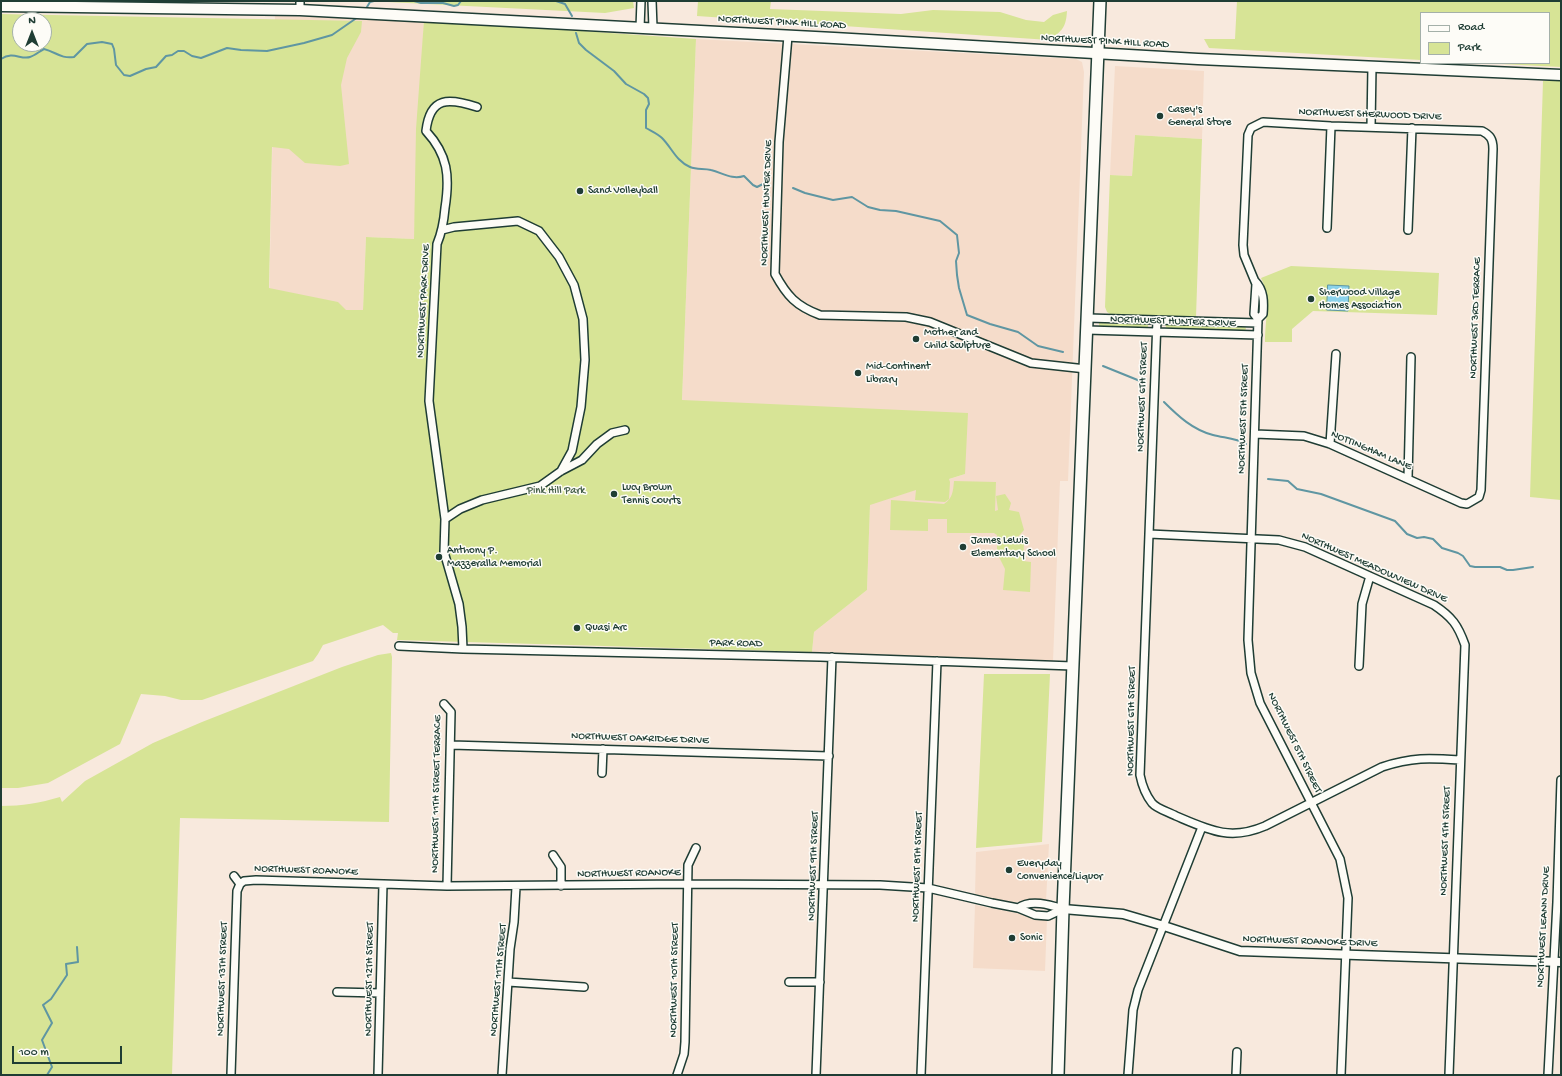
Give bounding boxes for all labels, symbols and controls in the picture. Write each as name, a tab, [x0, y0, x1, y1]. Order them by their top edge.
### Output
north arrow	[12, 12, 52, 52]
legend	[1420, 12, 1550, 64]
street label: NORTHWEST PINK HILL ROAD	[718, 13, 846, 33]
text: N	[28, 15, 36, 27]
text: Road	[1458, 21, 1484, 35]
street label: NORTHWEST PINK HILL ROAD	[1041, 32, 1169, 52]
text: Park	[1458, 41, 1481, 55]
place label: Casey's General Store	[1168, 103, 1231, 129]
street label: NORTHWEST SHERWOOD DRIVE	[1298, 106, 1442, 124]
marker: Casey's General Store	[1155, 111, 1165, 121]
street label: NORTHWEST HUNTER DRIVE	[758, 140, 776, 266]
place label: Sand Volleyball	[588, 184, 658, 198]
marker: Sand Volleyball	[575, 186, 585, 196]
street label: NORTHWEST PARK DRIVE	[414, 244, 434, 358]
street label: NORTHWEST 3RD TERRACE	[1467, 257, 1485, 379]
place label: Sherwood Village Homes Association	[1319, 286, 1401, 312]
marker: Sherwood Village Homes Association	[1306, 294, 1316, 304]
street label: NORTHWEST HUNTER DRIVE	[1110, 313, 1236, 331]
place label: Mother and Child Sculpture	[924, 326, 991, 352]
marker: Mother and Child Sculpture	[911, 334, 921, 344]
street label: NORTHWEST 6TH STREET	[1134, 342, 1152, 452]
place label: Mid-Continent Library	[866, 360, 930, 386]
street label: NORTHWEST 5TH STREET	[1235, 364, 1253, 474]
marker: Mid-Continent Library	[853, 368, 863, 378]
street label: NOTTINGHAM LANE	[1329, 428, 1413, 474]
place label: Lucy Brown Tennis Courts	[622, 481, 681, 507]
park label: Pink Hill Park	[527, 484, 585, 498]
marker: Lucy Brown Tennis Courts	[609, 489, 619, 499]
street label: NORTHWEST MEADOWVIEW DRIVE	[1299, 530, 1449, 606]
place label: James Lewis Elementary School	[971, 534, 1056, 560]
marker: James Lewis Elementary School	[958, 542, 968, 552]
place label: Anthony P. Mazzeralla Memorial	[447, 544, 541, 570]
marker: Anthony P. Mazzeralla Memorial	[434, 552, 444, 562]
place label: Quasi Arc	[585, 621, 627, 635]
marker: Quasi Arc	[572, 623, 582, 633]
street label: PARK ROAD	[709, 637, 763, 651]
street label: NORTHWEST 6TH STREET	[1124, 666, 1140, 776]
street label: NORTHWEST 5TH STREET	[1264, 691, 1324, 795]
street label: NORTHWEST 11TH STREET TERRACE	[429, 715, 445, 873]
street label: NORTHWEST OAKRIDGE DRIVE	[571, 730, 709, 748]
street label: NORTHWEST 4TH STREET	[1437, 786, 1455, 896]
street label: NORTHWEST 9TH STREET	[805, 811, 823, 921]
street label: NORTHWEST 8TH STREET	[909, 812, 927, 922]
place label: Everyday Convenience/Liquor	[1017, 857, 1103, 883]
street label: NORTHWEST ROANOKE	[254, 863, 358, 879]
marker: Everyday Convenience/Liquor	[1004, 865, 1014, 875]
street label: NORTHWEST ROANOKE	[577, 866, 681, 882]
street label: NORTHWEST LEANN DRIVE	[1534, 866, 1554, 988]
street label: NORTHWEST 13TH STREET	[214, 922, 232, 1036]
street label: NORTHWEST 12TH STREET	[362, 922, 378, 1036]
street label: NORTHWEST 10TH STREET	[667, 922, 683, 1038]
street label: NORTHWEST 11TH STREET	[487, 923, 511, 1037]
place label: Sonic	[1020, 931, 1042, 945]
marker: Sonic	[1007, 933, 1017, 943]
street label: NORTHWEST ROANOKE DRIVE	[1242, 933, 1378, 951]
scale bar	[14, 1038, 124, 1064]
text: 100 m	[19, 1046, 49, 1060]

